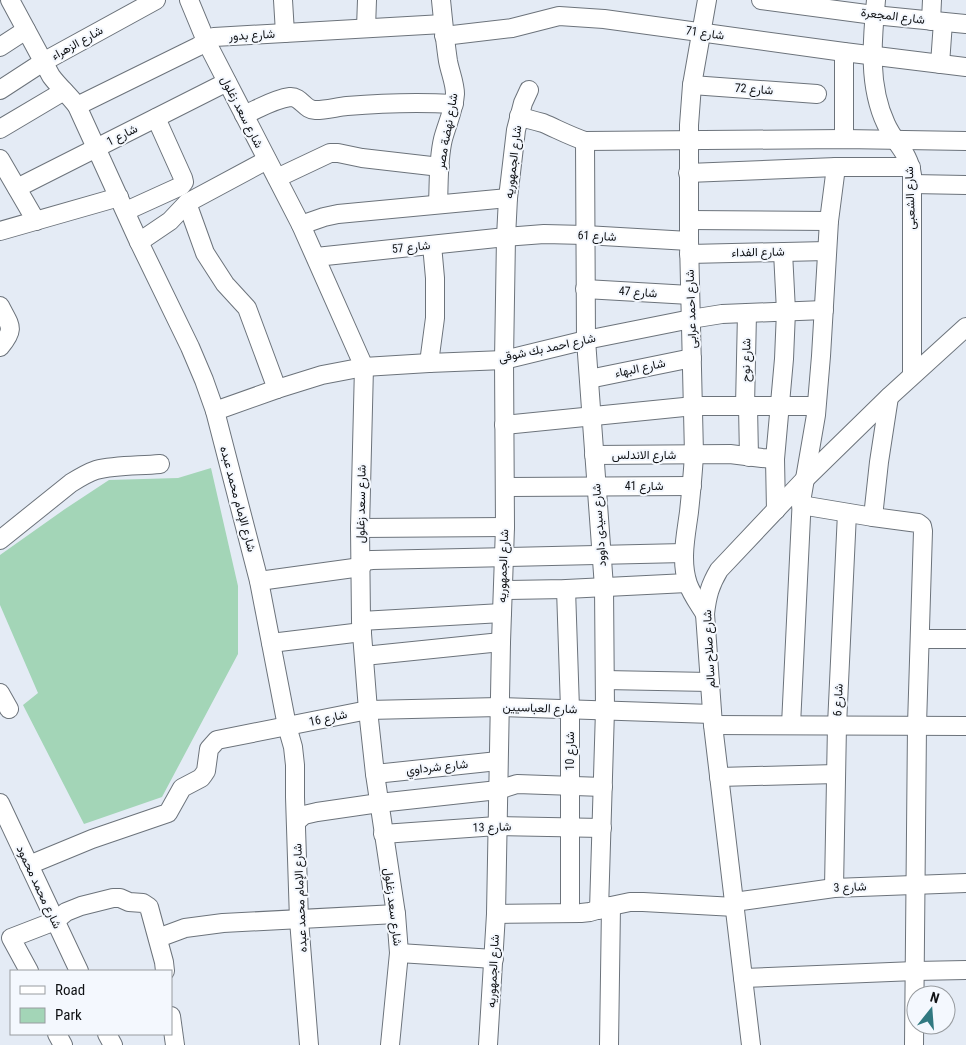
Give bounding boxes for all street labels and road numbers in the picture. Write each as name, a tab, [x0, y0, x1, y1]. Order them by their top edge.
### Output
street label: شارع المجعرة	[860, 5, 926, 29]
street label: شارع الزهراء	[49, 23, 106, 65]
street label: شارع 71	[685, 23, 725, 45]
street label: شارع بدور	[228, 27, 276, 45]
street label: شارع سعد زغلول	[216, 74, 266, 151]
street label: شارع 72	[734, 81, 774, 99]
street label: شارع نهضة مصر	[433, 92, 463, 171]
street label: شارع 1	[104, 121, 141, 150]
street label: شارع الجمهوريه	[502, 125, 526, 200]
street label: شارع الشعبى	[902, 166, 920, 230]
street label: شارع 61	[577, 228, 617, 246]
street label: شارع 57	[391, 238, 431, 258]
street label: شارع الفداء	[731, 245, 785, 261]
street label: شارع احمد عرابى	[683, 269, 701, 349]
street label: شارع 47	[618, 284, 658, 302]
street label: شارع احمد بك شوقى	[497, 331, 597, 367]
street label: شارع نوح	[739, 338, 755, 382]
street label: شارع البهاء	[613, 356, 667, 382]
street label: شارع الإمام محمد عبده	[215, 445, 259, 554]
street label: شارع الاندلس	[612, 448, 676, 464]
street label: شارع سعد زغلول	[353, 465, 371, 543]
street label: شارع 41	[625, 479, 663, 495]
street label: شارع سيدى داوود	[589, 483, 611, 567]
street label: شارع الجمهوريه	[495, 529, 513, 603]
street label: شارع صلاح سالم	[700, 609, 720, 689]
street label: شارع 6	[830, 683, 848, 717]
street label: شارع العباسيين	[502, 700, 578, 718]
street label: شارع 16	[308, 707, 349, 731]
street label: شارع 10	[563, 732, 579, 770]
street label: شارع شرداوي	[405, 757, 469, 780]
street label: شارع 13	[472, 819, 512, 837]
street label: شارع محمد محمود	[12, 843, 64, 932]
street label: شارع الإمام محمد عبده	[290, 843, 312, 953]
street label: شارع سعد زغلول	[379, 867, 405, 947]
street label: شارع 3	[833, 879, 867, 897]
street label: شارع الجمهوريه	[484, 934, 504, 1008]

